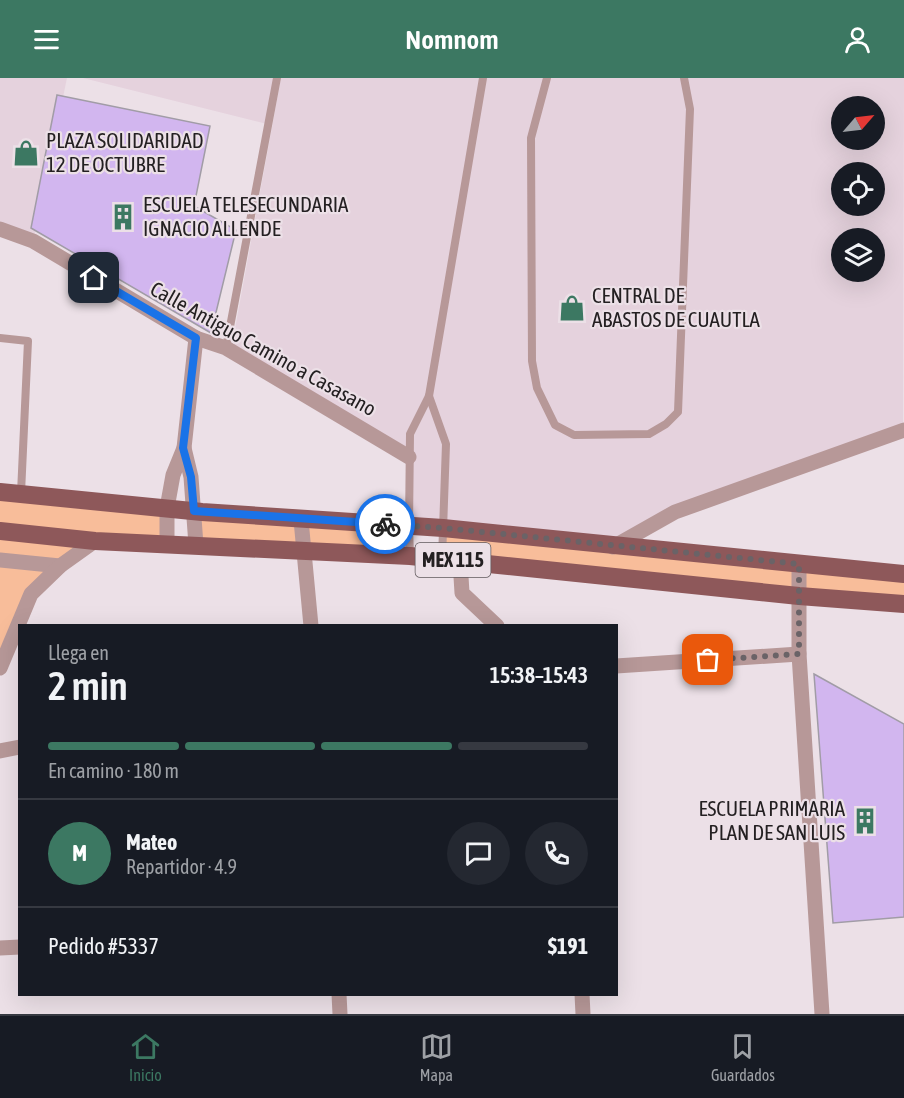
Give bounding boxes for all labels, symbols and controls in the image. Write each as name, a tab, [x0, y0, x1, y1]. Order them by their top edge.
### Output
icon: menu	[30, 23, 63, 56]
icon: person	[841, 23, 874, 56]
text: Nomnom	[405, 24, 499, 55]
north arrow	[831, 96, 885, 150]
map controls	[831, 96, 885, 282]
place label: PLAZA SOLIDARIDAD 12 DE OCTUBRE	[46, 128, 204, 176]
shop icon: PLAZA SOLIDARIDAD 12 DE OCTUBRE	[11, 138, 41, 168]
button: locate	[831, 162, 885, 216]
place label: ESCUELA TELESECUNDARIA IGNACIO ALLENDE	[143, 192, 349, 240]
building icon: ESCUELA TELESECUNDARIA IGNACIO ALLENDE	[108, 202, 138, 232]
button: layers	[831, 228, 885, 282]
pin	[68, 252, 119, 303]
icon: home	[77, 261, 110, 294]
street label: Calle Antiguo Camino a Casasano	[147, 276, 380, 420]
place label: CENTRAL DE ABASTOS DE CUAUTLA	[592, 283, 761, 331]
shop icon: CENTRAL DE ABASTOS DE CUAUTLA	[557, 293, 587, 323]
courier	[355, 494, 415, 554]
icon: bike	[369, 508, 402, 541]
road number: MEX 115	[416, 543, 490, 577]
pin	[682, 634, 733, 685]
text: Llega en	[48, 641, 109, 664]
icon: bag	[691, 643, 724, 676]
text: 15:38–15:43	[490, 662, 588, 688]
text: 2 min	[48, 664, 128, 708]
text: En camino · 180 m	[48, 759, 179, 782]
place label: ESCUELA PRIMARIA PLAN DE SAN LUIS	[699, 796, 846, 844]
building icon: ESCUELA PRIMARIA PLAN DE SAN LUIS	[850, 806, 880, 836]
button: chat	[447, 822, 510, 885]
button: phone	[525, 822, 588, 885]
text: Mateo	[126, 829, 177, 855]
text: M	[72, 840, 87, 866]
text: Repartidor · 4.9	[126, 855, 237, 878]
text: Pedido #5337	[48, 933, 159, 959]
text: $191	[548, 933, 588, 959]
tab: Inicio	[129, 1030, 162, 1084]
tab: Mapa	[420, 1030, 453, 1084]
tab: Guardados	[711, 1030, 775, 1084]

